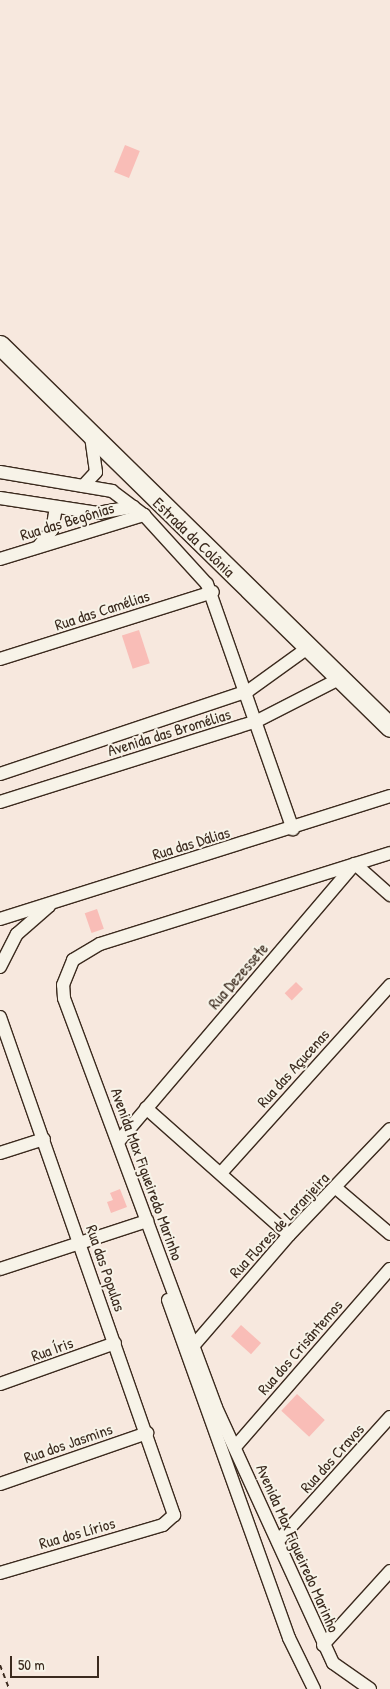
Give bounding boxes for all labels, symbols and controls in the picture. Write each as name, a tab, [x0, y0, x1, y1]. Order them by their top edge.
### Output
street label: Estrada da Colônia	[149, 493, 239, 581]
street label: Rua das Begônias	[18, 498, 116, 544]
street label: Rua das Camélias	[52, 586, 152, 634]
street label: Avenida das Bromélias	[105, 704, 233, 760]
street label: Rua das Dálias	[150, 822, 232, 864]
street label: Rua Dezessete	[204, 939, 272, 1013]
street label: Rua das Açucenas	[253, 1025, 333, 1111]
street label: Avenida Max Figueiredo Marinho	[107, 1085, 187, 1263]
street label: Rua Flores de Laranjeira	[225, 1168, 333, 1282]
street label: Rua das Populas	[82, 1222, 130, 1314]
street label: Rua dos Crisântemos	[253, 1296, 347, 1398]
street label: Rua Íris	[28, 1333, 76, 1365]
street label: Rua dos Jasmins	[21, 1419, 115, 1467]
street label: Rua dos Cravos	[296, 1419, 368, 1497]
street label: Avenida Max Figueiredo Marinho	[252, 1461, 344, 1635]
street label: Rua dos Lírios	[37, 1513, 117, 1553]
scale bar	[12, 1646, 101, 1678]
text: 50 m	[18, 1654, 45, 1675]

